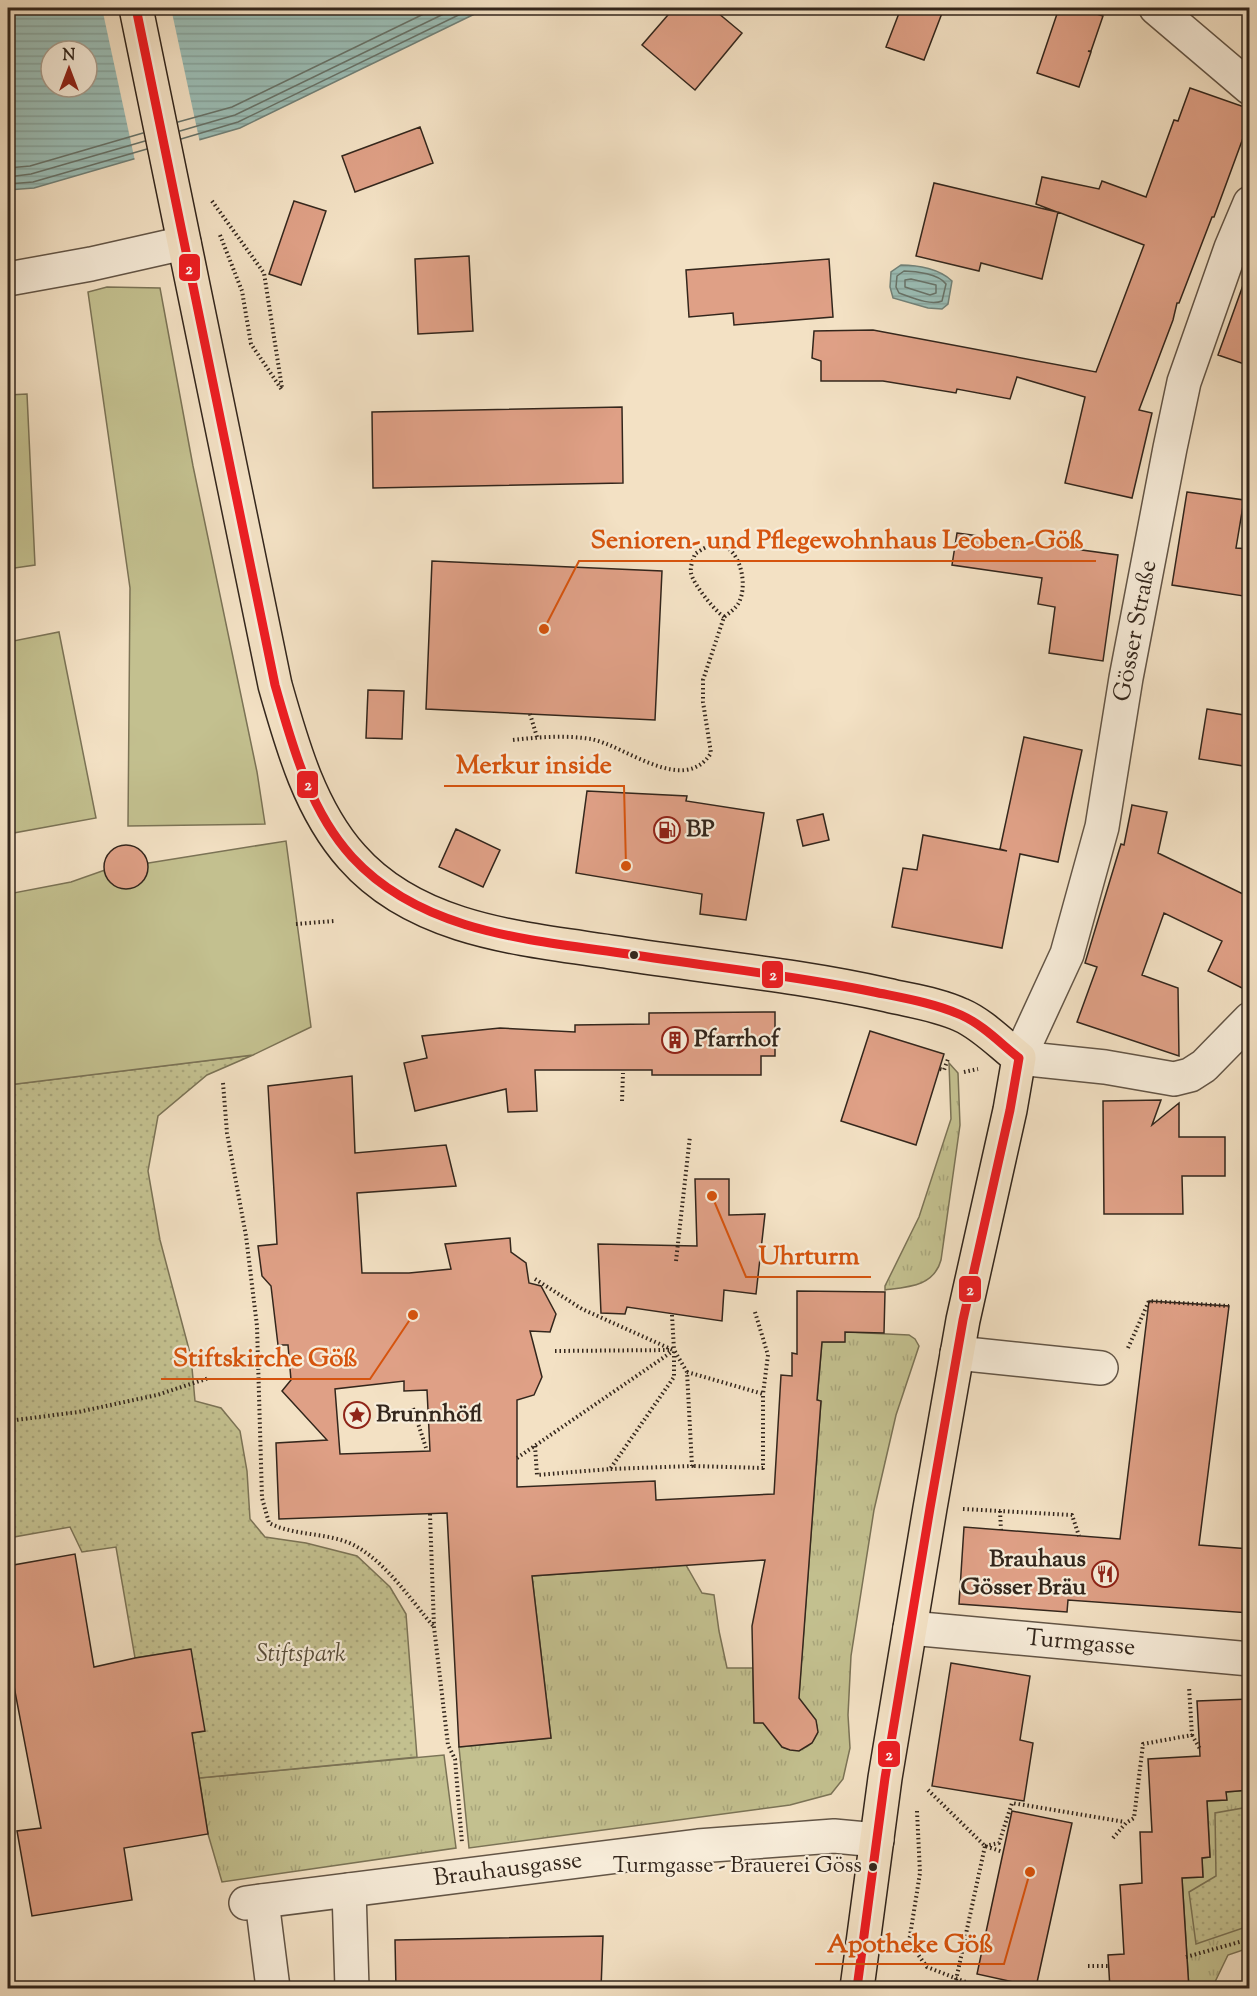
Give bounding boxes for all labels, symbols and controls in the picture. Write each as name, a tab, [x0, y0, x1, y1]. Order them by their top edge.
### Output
north arrow	[39, 39, 99, 99]
text: N	[63, 45, 76, 68]
line badge: 2	[178, 253, 201, 282]
text: 2	[185, 259, 193, 282]
callout: Senioren- und Pflegewohnhaus Leoben-Göß	[579, 517, 1096, 561]
text: Senioren- und Pflegewohnhaus Leoben-Göß	[590, 523, 1084, 560]
street label: Gösser Straße	[1106, 557, 1166, 705]
callout: Merkur inside	[444, 742, 624, 786]
text: Merkur inside	[456, 748, 612, 785]
line badge: 2	[296, 770, 319, 799]
text: 2	[304, 775, 312, 798]
place label: BP	[686, 813, 715, 847]
fuel station icon: BP	[652, 815, 682, 845]
unlabelled marker	[628, 949, 640, 961]
line badge: 2	[761, 960, 784, 989]
text: 2	[769, 965, 777, 988]
place label: Pfarrhof	[694, 1023, 781, 1057]
building icon: Pfarrhof	[660, 1025, 690, 1055]
callout: Uhrturm	[746, 1233, 871, 1277]
text: Uhrturm	[758, 1239, 860, 1276]
line badge: 2	[958, 1275, 982, 1303]
text: 2	[966, 1280, 974, 1303]
callout: Stiftskirche Göß	[161, 1335, 370, 1379]
text: Stiftskirche Göß	[173, 1341, 358, 1378]
place label: Brunnhöfl	[376, 1398, 482, 1432]
place icon: Brunnhöfl	[342, 1400, 372, 1430]
place label: Brauhaus Gösser Bräu	[960, 1543, 1086, 1605]
restaurant icon: Brauhaus Gösser Bräu	[1090, 1559, 1120, 1589]
street label: Turmgasse	[1024, 1622, 1137, 1665]
park label: Stiftspark	[256, 1638, 346, 1672]
line badge: 2	[877, 1740, 901, 1768]
text: 2	[885, 1745, 893, 1768]
street label: Brauhausgasse	[432, 1844, 584, 1896]
place label: Turmgasse - Brauerei Göss	[613, 1851, 862, 1883]
marker: Turmgasse - Brauerei Göss	[867, 1861, 879, 1873]
callout: Apotheke Göß	[815, 1920, 1004, 1964]
text: Apotheke Göß	[827, 1927, 993, 1964]

